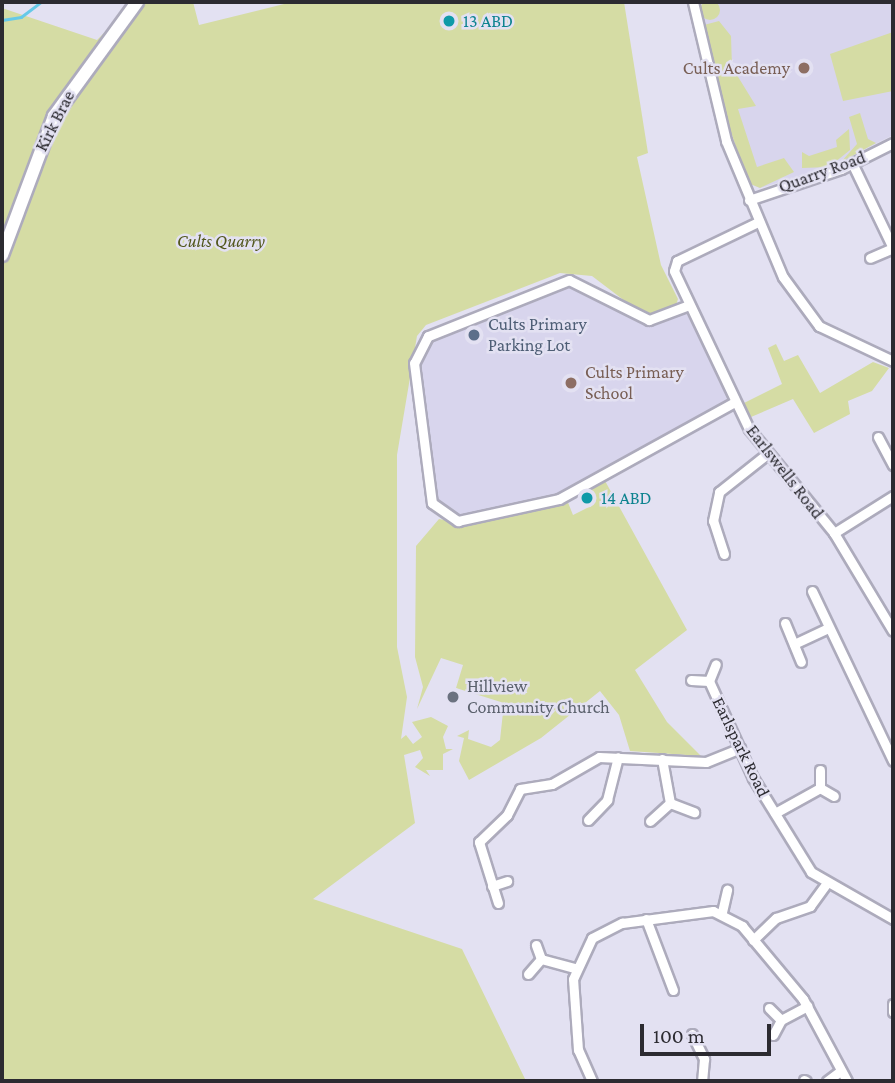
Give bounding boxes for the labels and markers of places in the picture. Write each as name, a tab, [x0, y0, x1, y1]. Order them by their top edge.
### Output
place label: 13 ABD	[463, 10, 513, 32]
marker: 13 ABD	[441, 13, 457, 29]
place label: Cults Academy	[683, 57, 790, 79]
marker: Cults Academy	[796, 60, 812, 76]
place label: Cults Primary Parking Lot	[488, 314, 587, 356]
marker: Cults Primary Parking Lot	[466, 327, 482, 343]
place label: Cults Primary School	[585, 362, 684, 404]
marker: Cults Primary School	[563, 375, 579, 391]
place label: 14 ABD	[601, 487, 652, 509]
marker: 14 ABD	[579, 490, 595, 506]
place label: Hillview Community Church	[467, 676, 610, 718]
marker: Hillview Community Church	[445, 689, 461, 705]

